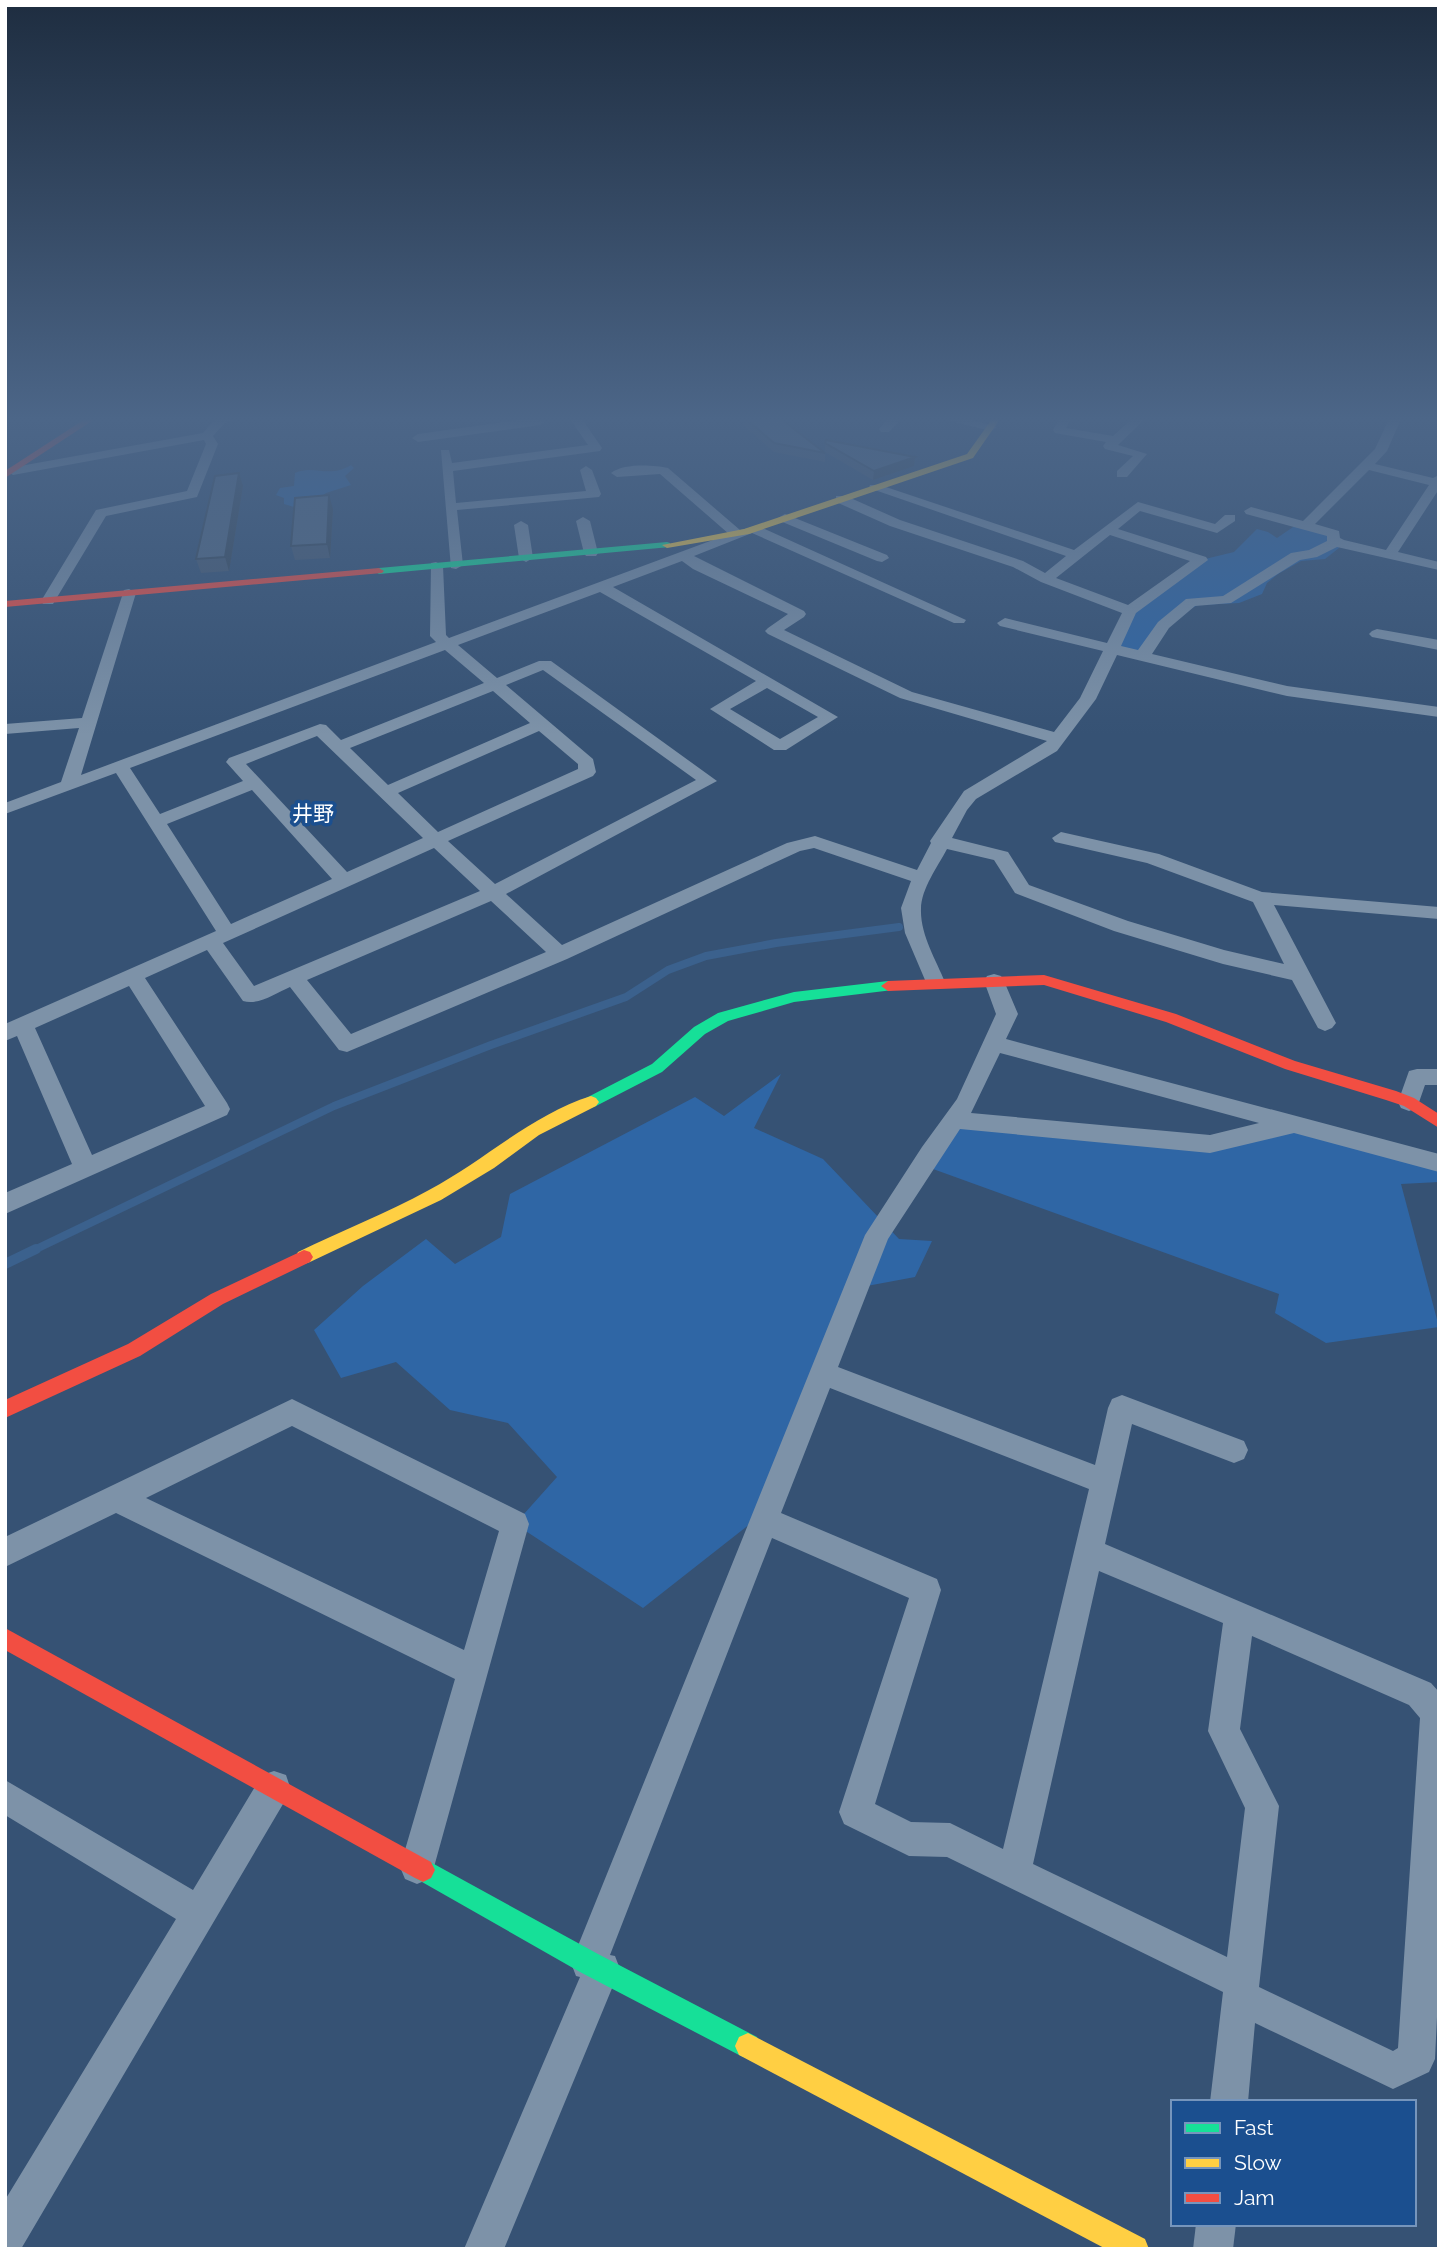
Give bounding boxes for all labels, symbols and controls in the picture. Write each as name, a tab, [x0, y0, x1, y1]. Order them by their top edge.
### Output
district label: 井野	[292, 801, 334, 826]
legend	[1171, 2100, 1416, 2226]
text: Fast	[1234, 2115, 1274, 2140]
text: Slow	[1234, 2150, 1282, 2175]
text: Jam	[1234, 2185, 1275, 2210]

